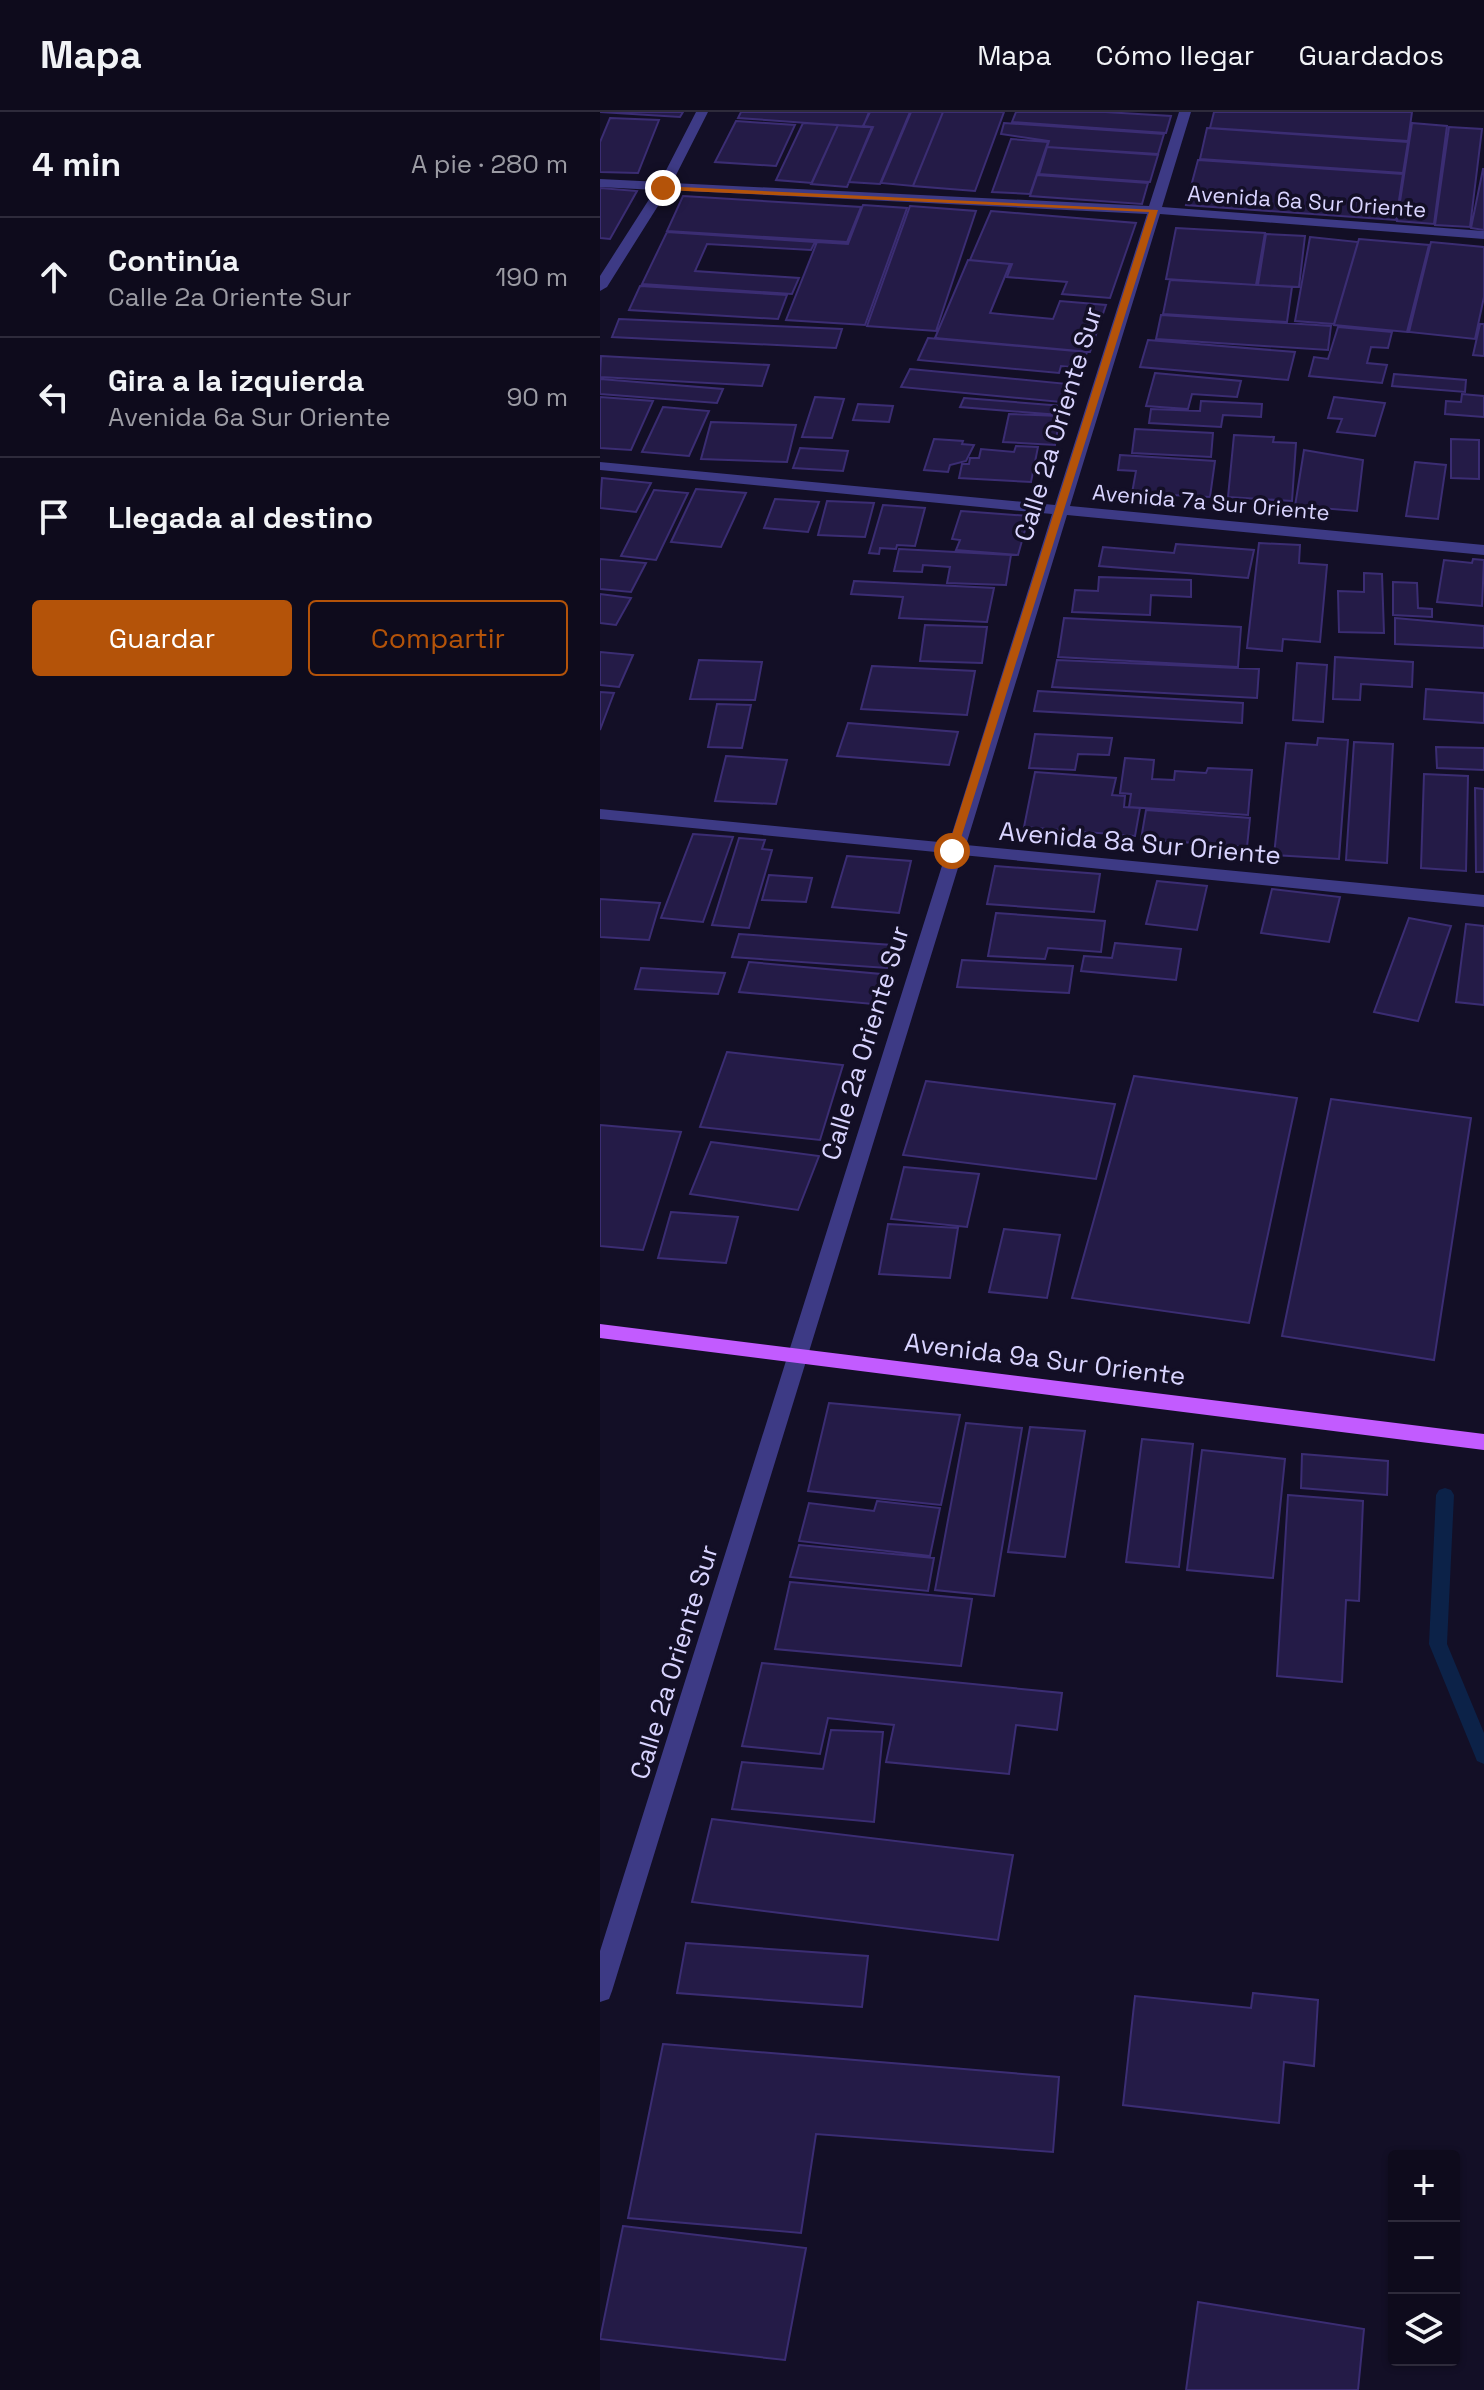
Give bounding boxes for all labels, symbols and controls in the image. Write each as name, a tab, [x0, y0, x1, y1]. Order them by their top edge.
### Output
text: Mapa	[40, 31, 142, 79]
text: Mapa	[977, 37, 1052, 73]
text: Cómo llegar	[1096, 37, 1254, 73]
text: Guardados	[1298, 37, 1444, 73]
text: 4 min	[32, 143, 121, 186]
text: A pie · 280 m	[411, 147, 568, 181]
route end	[645, 170, 681, 206]
street label: Avenida 6a Sur Oriente	[1187, 179, 1427, 223]
text: Continúa	[108, 241, 239, 280]
icon: ahead	[32, 255, 76, 299]
text: 190 m	[496, 260, 568, 294]
text: Calle 2a Oriente Sur	[108, 280, 352, 314]
street label: Calle 2a Oriente Sur	[1006, 303, 1110, 545]
text: Gira a la izquierda	[108, 361, 364, 400]
icon: left	[32, 375, 76, 419]
text: 90 m	[506, 380, 568, 414]
text: Avenida 6a Sur Oriente	[108, 400, 391, 434]
street label: Avenida 7a Sur Oriente	[1091, 478, 1331, 526]
icon: arrive	[32, 495, 76, 539]
text: Llegada al destino	[108, 498, 373, 537]
button: Guardar	[32, 600, 292, 676]
button: Compartir	[308, 600, 568, 676]
street label: Avenida 8a Sur Oriente	[998, 814, 1282, 872]
route start	[934, 833, 970, 869]
street label: Calle 2a Oriente Sur	[813, 922, 917, 1164]
street label: Avenida 9a Sur Oriente	[903, 1325, 1187, 1393]
street label: Calle 2a Oriente Sur	[622, 1541, 726, 1783]
map controls	[1388, 2150, 1460, 2366]
button: +	[1388, 2150, 1460, 2222]
button: −	[1388, 2222, 1460, 2294]
button: layers	[1388, 2294, 1460, 2366]

